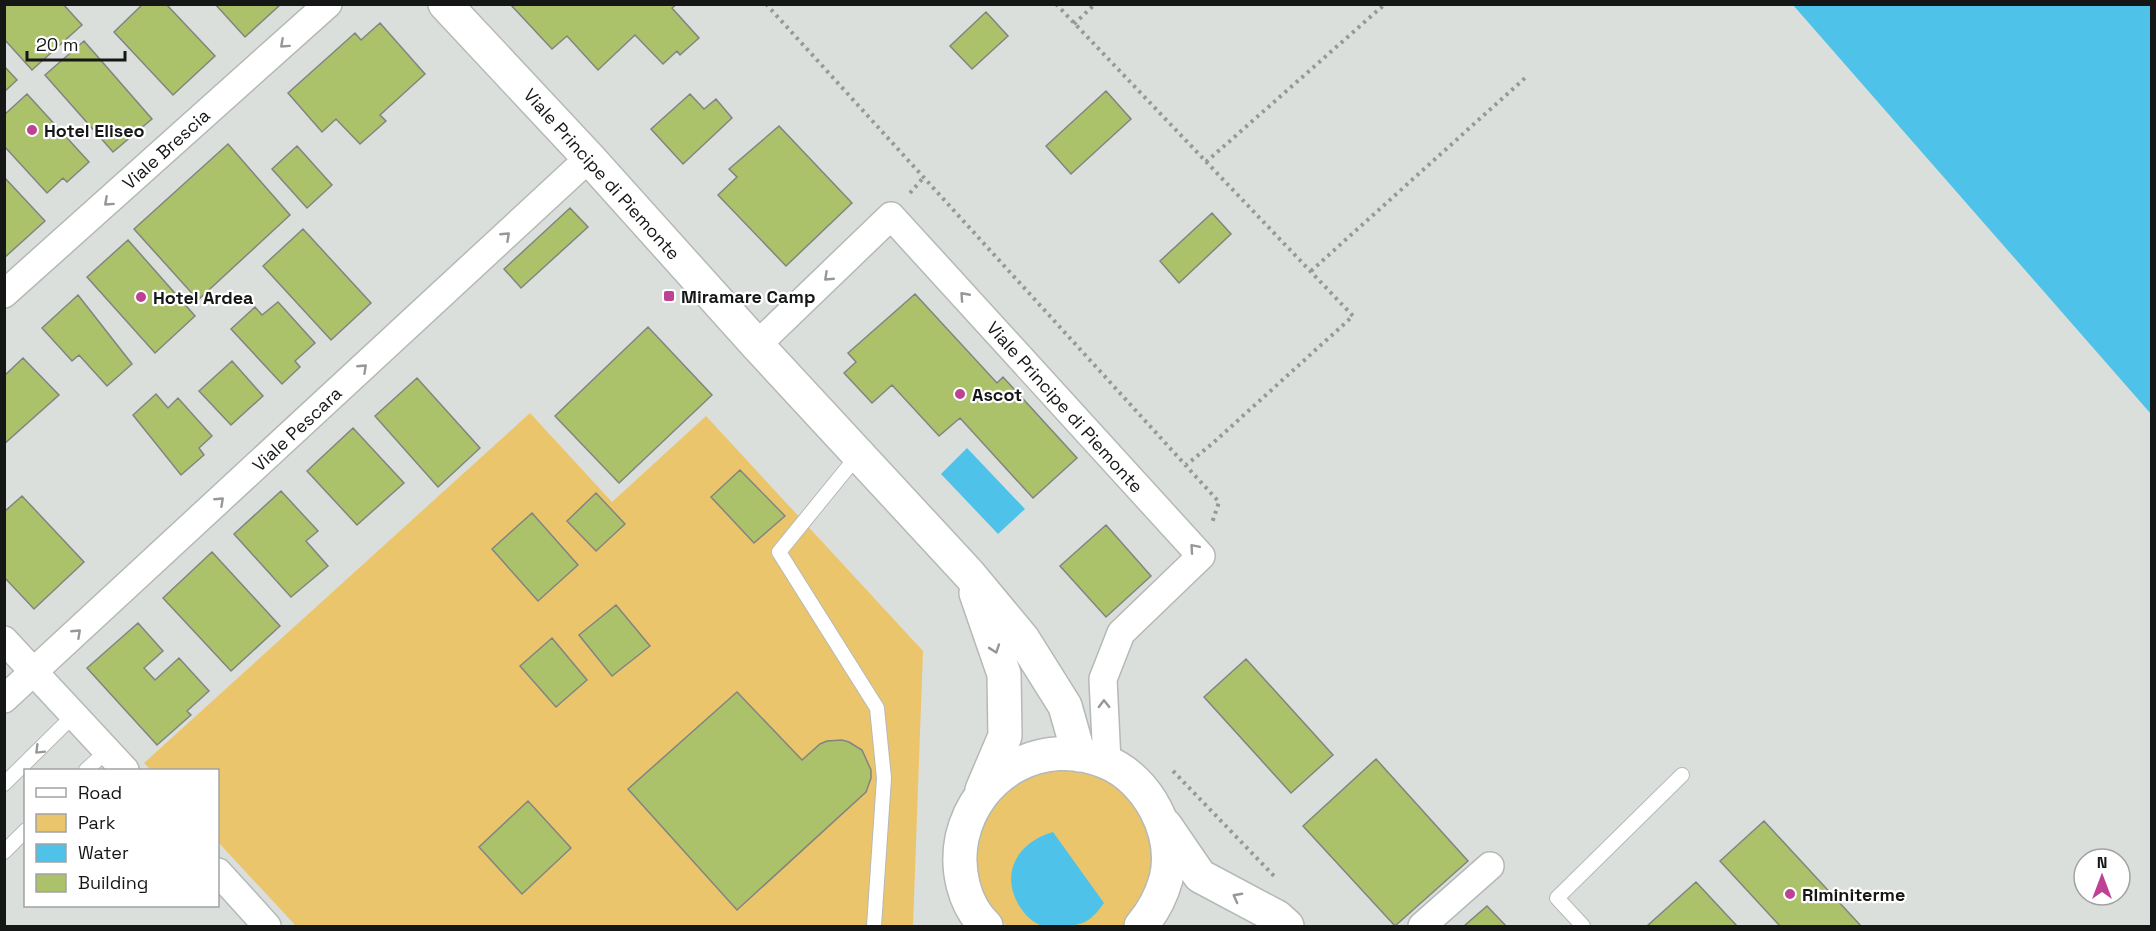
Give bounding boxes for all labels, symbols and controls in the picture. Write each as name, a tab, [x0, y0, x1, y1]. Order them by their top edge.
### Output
scale bar	[27, 24, 124, 62]
text: 20 m	[36, 33, 79, 56]
one-way arrow	[280, 37, 291, 48]
street label: Viale Principe di Piemonte	[519, 83, 685, 265]
street label: Viale Brescia	[118, 104, 214, 194]
place label: Hotel Eliseo	[44, 119, 145, 142]
marker: Hotel Eliseo	[25, 123, 39, 137]
one-way arrow	[104, 195, 114, 206]
one-way arrow	[499, 232, 510, 243]
one-way arrow	[824, 269, 835, 280]
place label: Miramare Camp	[681, 285, 815, 308]
place label: Hotel Ardea	[153, 286, 254, 309]
marker: Miramare Camp	[662, 289, 676, 303]
marker: Hotel Ardea	[134, 290, 148, 304]
one-way arrow	[960, 292, 971, 303]
street label: Viale Principe di Piemonte	[982, 316, 1148, 498]
one-way arrow	[356, 364, 367, 375]
street label: Viale Pescara	[247, 382, 347, 476]
place label: Ascot	[972, 383, 1022, 406]
marker: Ascot	[953, 387, 967, 401]
one-way arrow	[213, 497, 224, 508]
one-way arrow	[1190, 544, 1201, 555]
one-way arrow	[70, 629, 81, 640]
one-way arrow	[988, 643, 1001, 654]
one-way arrow	[1098, 699, 1110, 708]
one-way arrow	[36, 742, 47, 753]
legend	[24, 769, 219, 907]
text: Road	[78, 781, 122, 804]
text: Park	[78, 811, 116, 834]
text: Water	[78, 841, 129, 864]
north arrow	[2072, 847, 2132, 907]
text: N	[2097, 852, 2107, 873]
text: Building	[78, 871, 148, 894]
place label: RIminiterme	[1802, 883, 1905, 906]
marker: RIminiterme	[1783, 887, 1797, 901]
one-way arrow	[1233, 893, 1243, 904]

